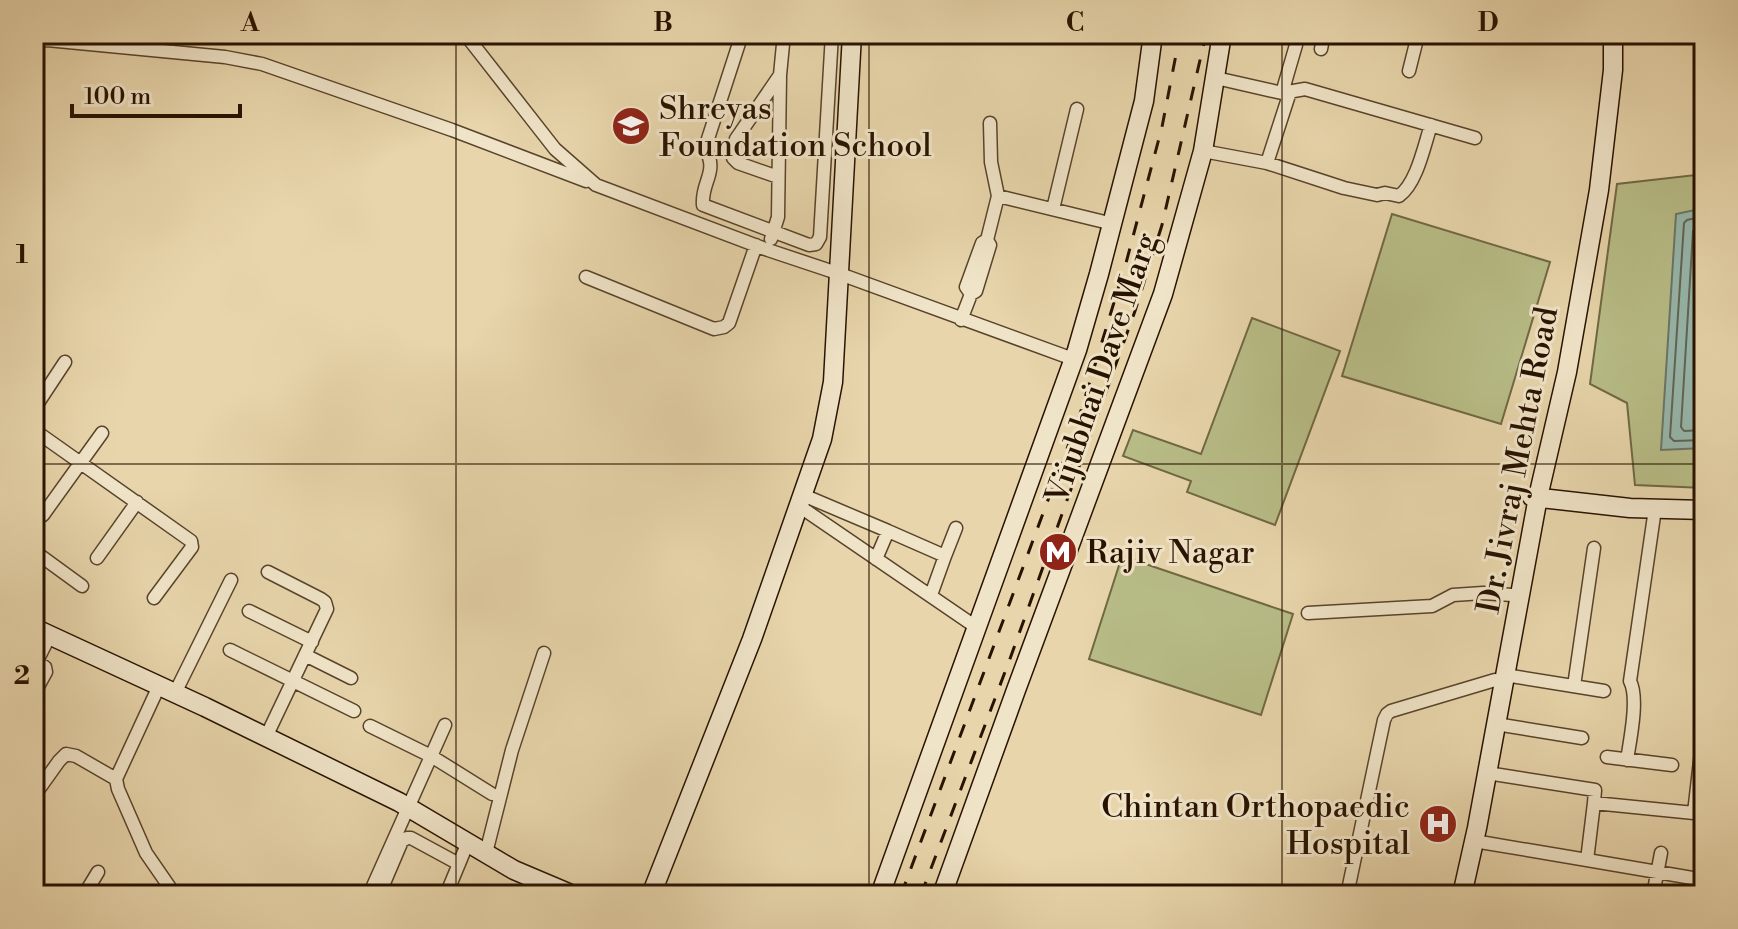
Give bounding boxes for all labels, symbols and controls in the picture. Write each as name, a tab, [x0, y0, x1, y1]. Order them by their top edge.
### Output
text: A	[240, 7, 260, 39]
text: B	[653, 7, 673, 39]
text: C	[1066, 7, 1084, 39]
text: D	[1478, 7, 1498, 39]
scale bar	[72, 68, 240, 118]
text: 100 m	[84, 82, 151, 112]
place label: Shreyas Foundation School	[659, 89, 932, 166]
school or university icon: Shreyas Foundation School	[610, 105, 652, 147]
street label: Vijubhai Dave Marg	[1036, 227, 1167, 510]
text: 1	[16, 239, 29, 271]
street label: Dr. Jivraj Mehta Road	[1469, 303, 1567, 617]
metro station icon: Rajiv Nagar	[1037, 531, 1079, 573]
place label: Rajiv Nagar	[1086, 533, 1255, 573]
text: 2	[14, 660, 30, 692]
place label: Chintan Orthopaedic Hospital	[1101, 787, 1411, 864]
hospital icon: Chintan Orthopaedic Hospital	[1417, 803, 1459, 845]

